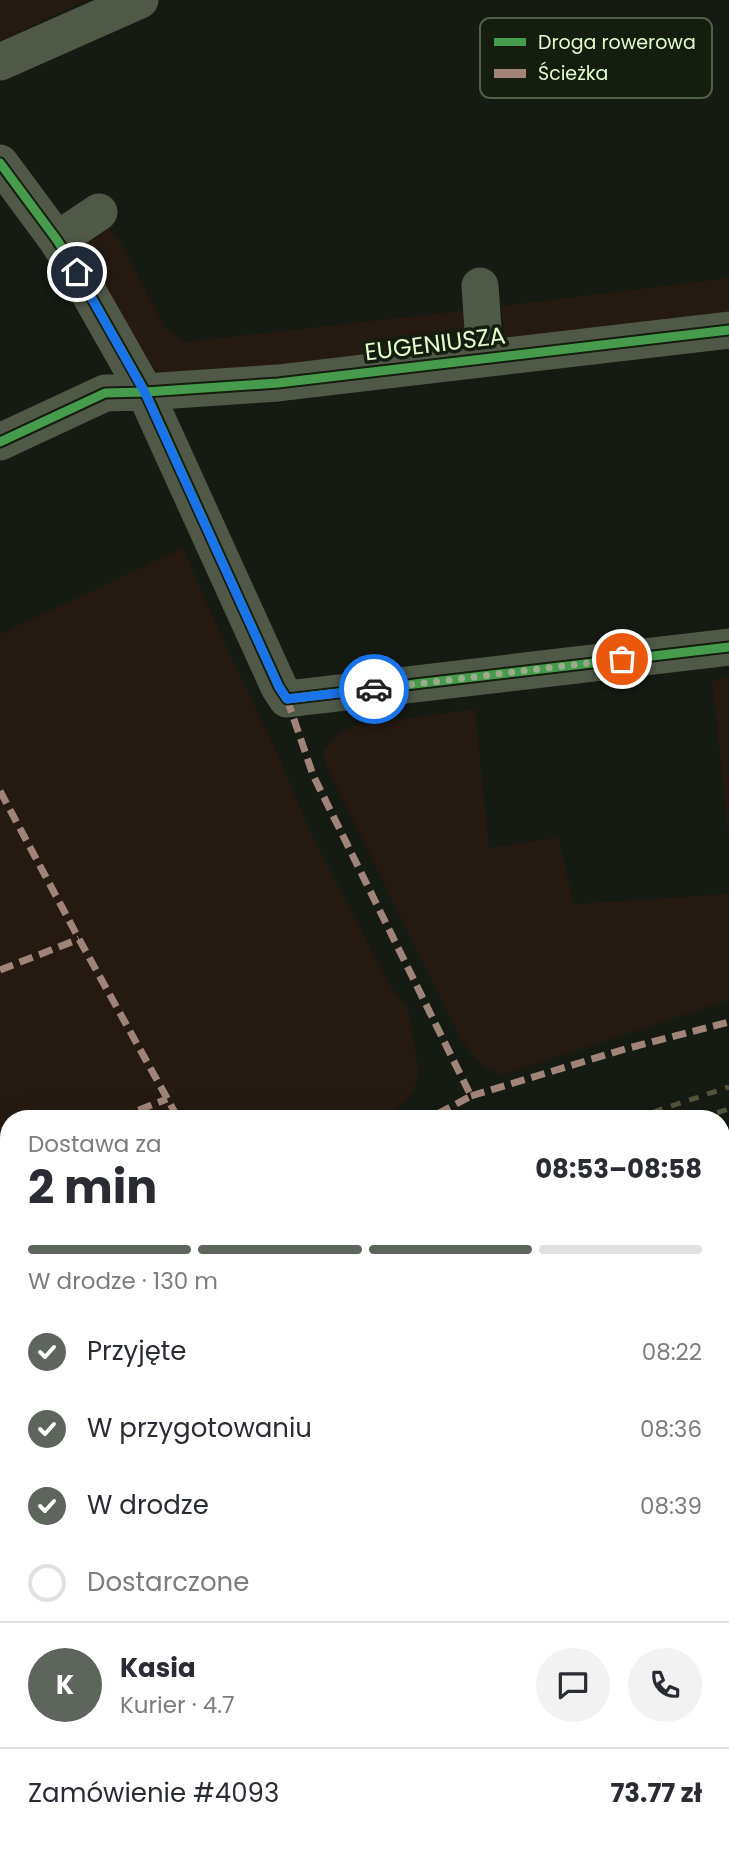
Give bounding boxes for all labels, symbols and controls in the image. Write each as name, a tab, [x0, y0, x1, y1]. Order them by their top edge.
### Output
legend	[480, 18, 712, 98]
text: Droga rowerowa	[538, 29, 696, 56]
text: Ścieżka	[538, 60, 608, 87]
pin	[47, 242, 107, 302]
icon: home	[58, 253, 96, 291]
street label: EUGENIUSZA	[363, 318, 507, 369]
pin	[592, 629, 652, 689]
icon: bag	[603, 640, 641, 678]
courier	[339, 654, 409, 724]
icon: car	[355, 670, 393, 708]
text: Dostawa za	[28, 1128, 161, 1160]
text: 08:53–08:58	[535, 1151, 702, 1187]
text: 2 min	[28, 1155, 157, 1219]
text: W drodze · 130 m	[28, 1265, 218, 1297]
icon: check	[28, 1333, 66, 1371]
text: Przyjęte	[87, 1333, 186, 1369]
text: 08:22	[642, 1336, 702, 1368]
icon: check	[28, 1410, 66, 1448]
text: W przygotowaniu	[87, 1410, 312, 1446]
text: 08:36	[640, 1413, 702, 1445]
icon: check	[28, 1487, 66, 1525]
text: W drodze	[87, 1487, 209, 1523]
text: 08:39	[640, 1490, 702, 1522]
text: Dostarczone	[87, 1564, 249, 1600]
button: chat	[536, 1648, 610, 1722]
button: phone	[628, 1648, 702, 1722]
text: Kasia	[120, 1650, 196, 1686]
text: K	[56, 1667, 74, 1703]
text: Kurier · 4.7	[120, 1689, 235, 1721]
text: Zamówienie #4093	[28, 1775, 279, 1811]
text: 73.77 zł	[610, 1775, 702, 1811]

